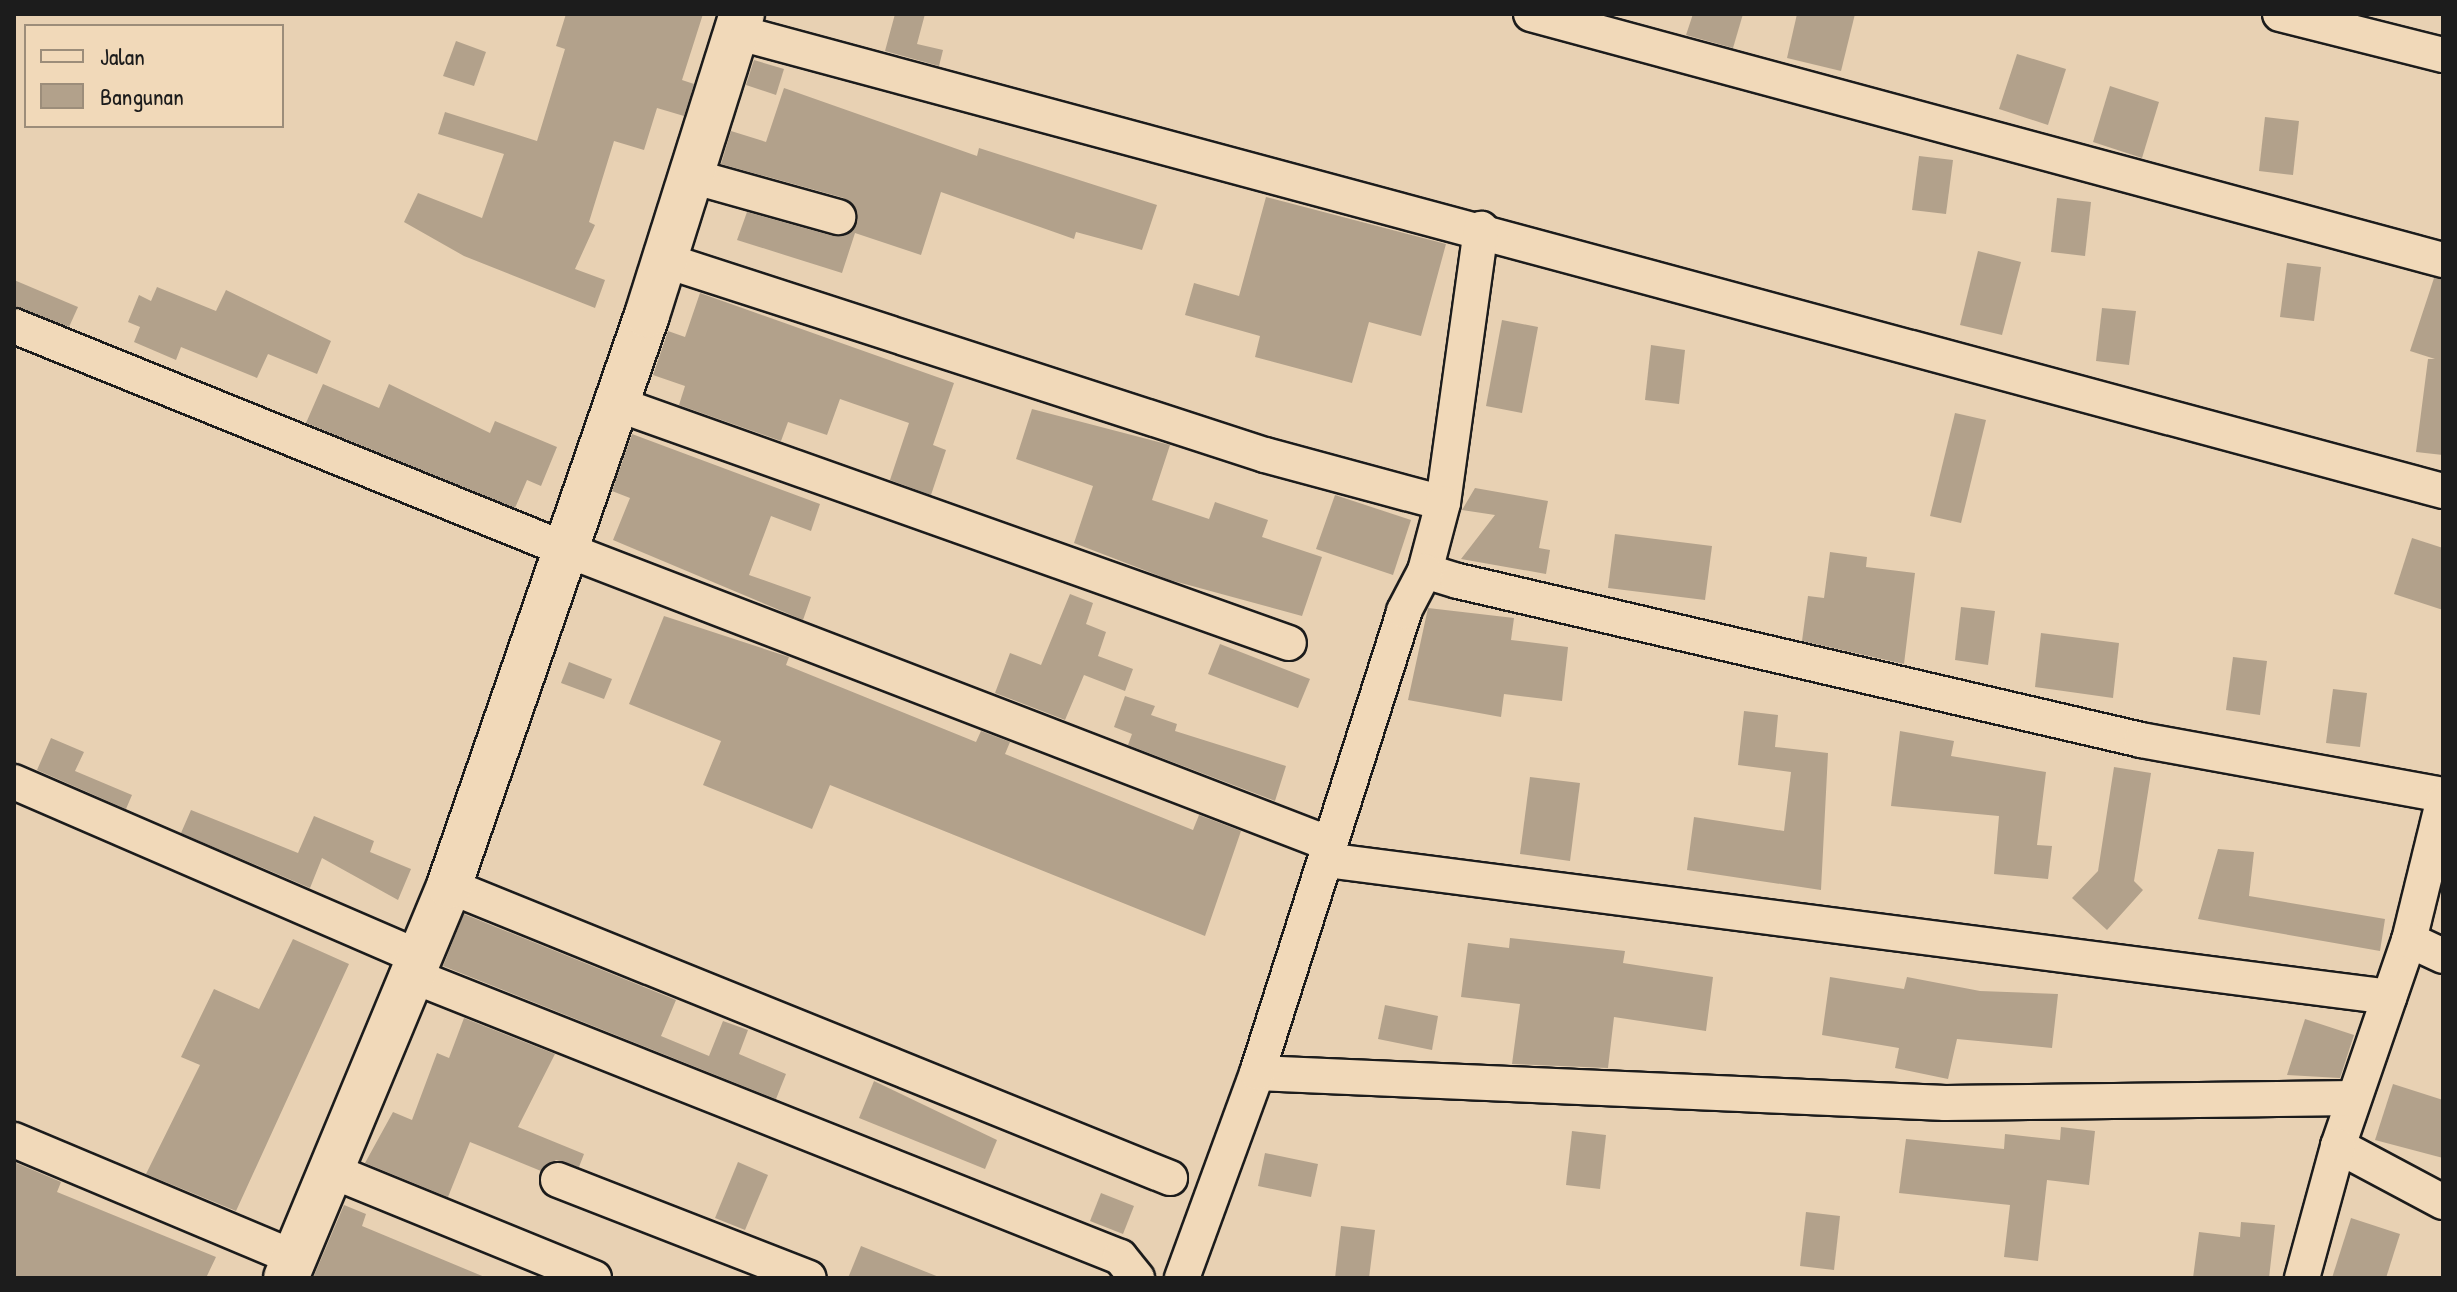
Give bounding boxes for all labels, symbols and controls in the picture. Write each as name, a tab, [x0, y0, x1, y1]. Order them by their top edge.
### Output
legend	[24, 24, 284, 128]
text: Jalan	[100, 40, 145, 72]
text: Bangunan	[100, 80, 184, 112]

